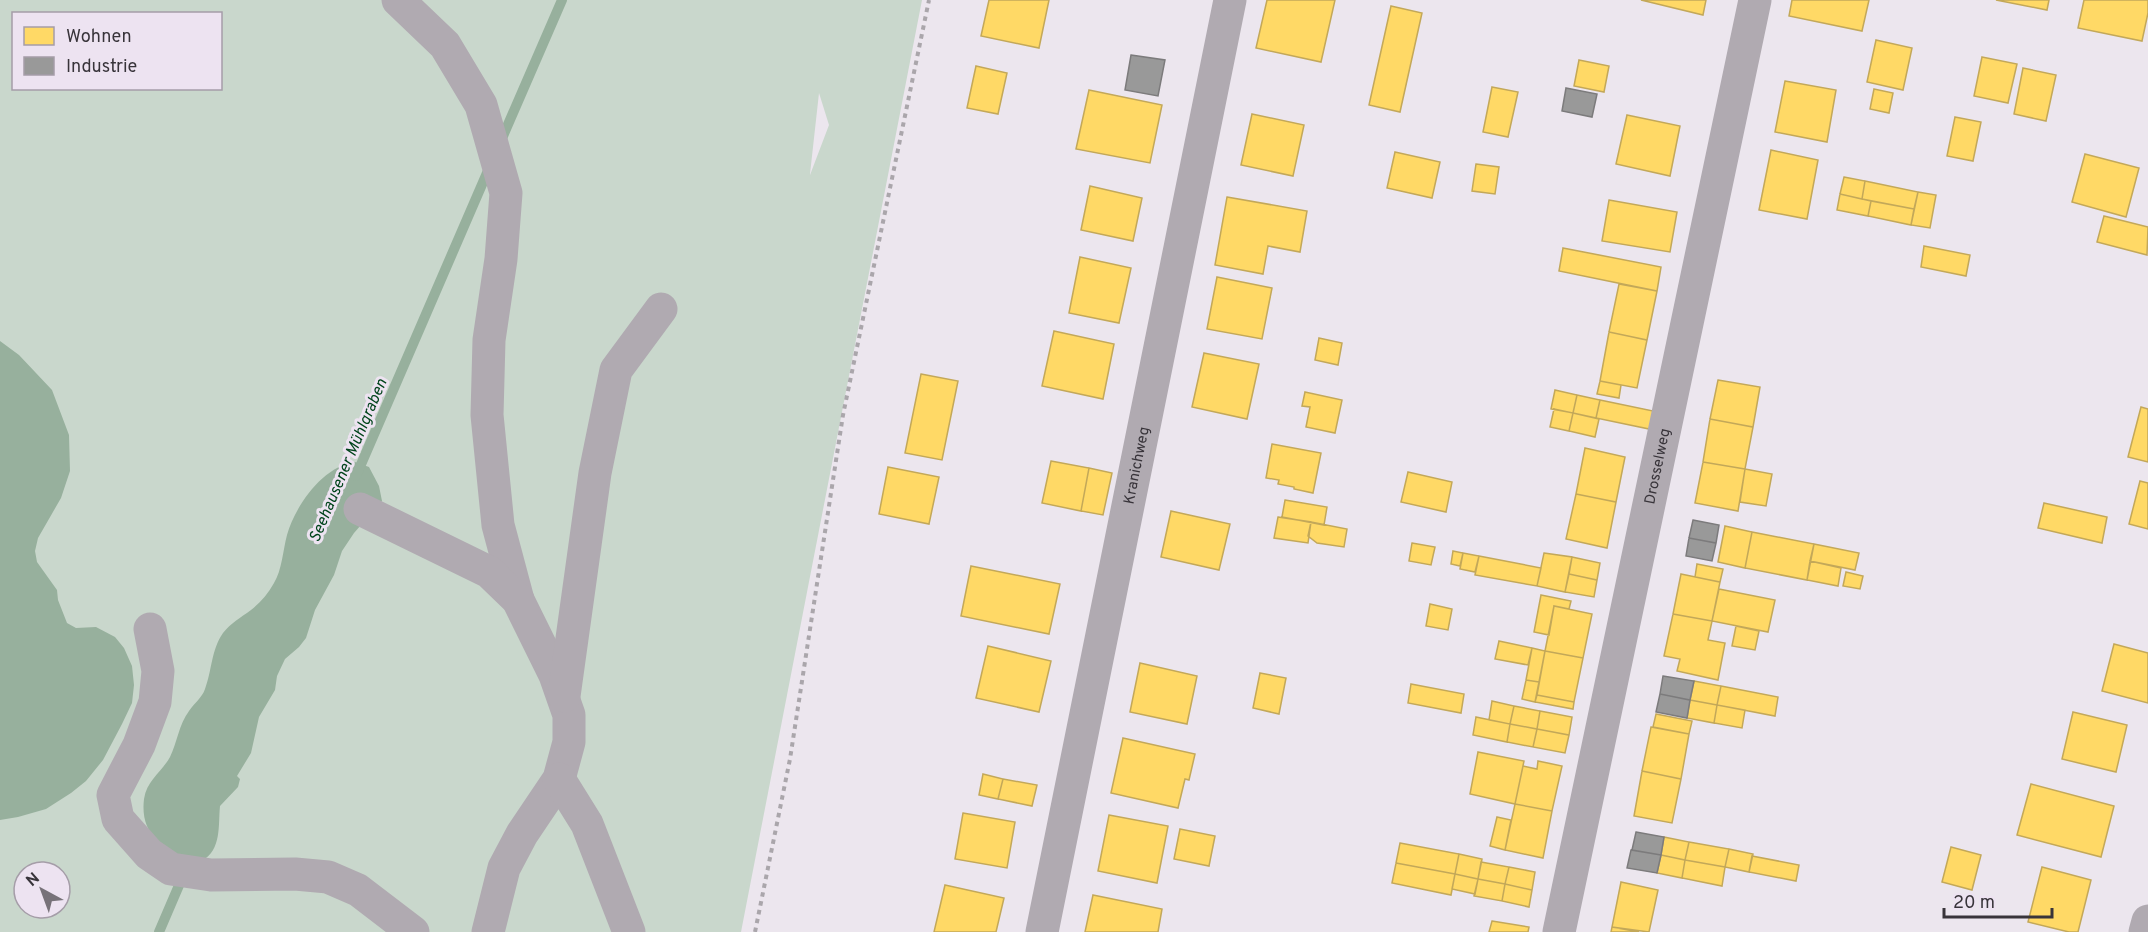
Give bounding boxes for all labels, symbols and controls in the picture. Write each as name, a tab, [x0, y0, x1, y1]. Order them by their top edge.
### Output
legend	[12, 12, 222, 90]
text: Wohnen	[66, 26, 132, 49]
text: Industrie	[66, 56, 137, 79]
water label: Seehausener Mühlgraben	[305, 376, 393, 546]
street label: Kranichweg	[1120, 425, 1155, 506]
street label: Drosselweg	[1641, 427, 1676, 506]
north arrow	[12, 860, 72, 920]
text: N	[23, 869, 44, 892]
scale bar	[1944, 881, 2052, 919]
text: 20 m	[1953, 892, 1995, 915]

